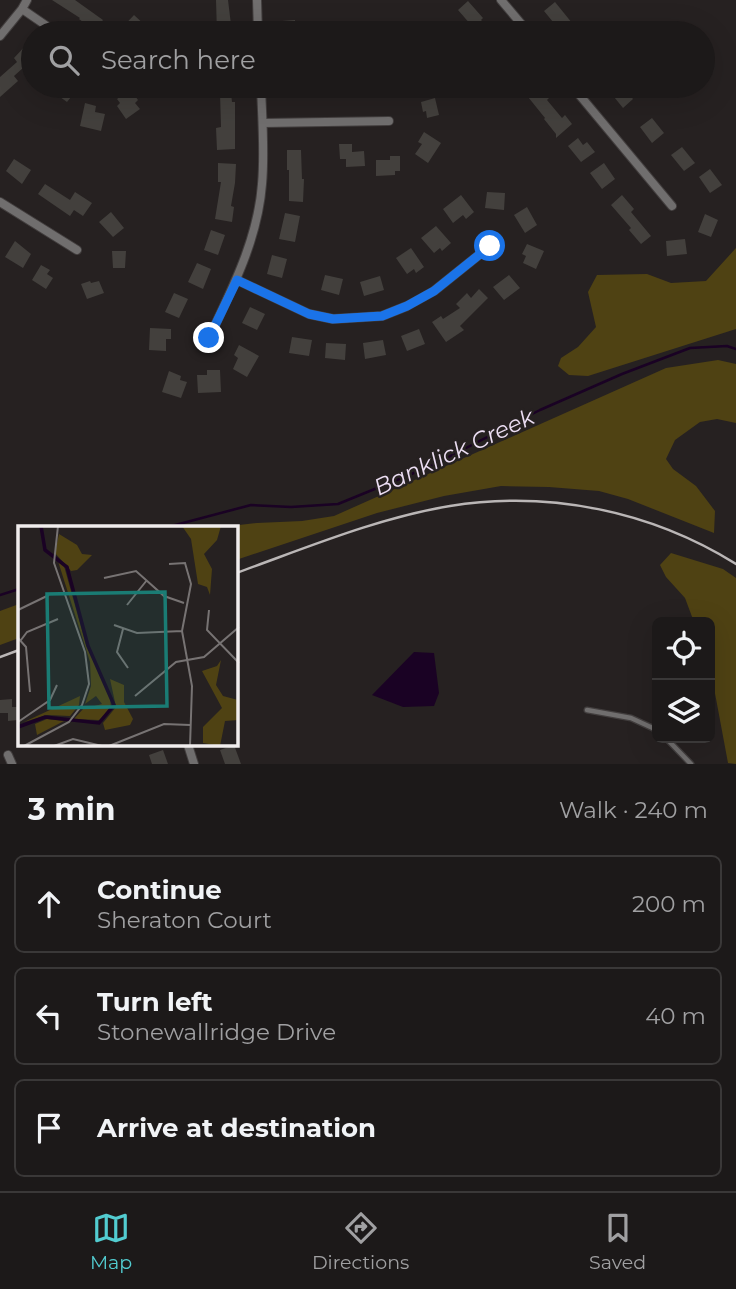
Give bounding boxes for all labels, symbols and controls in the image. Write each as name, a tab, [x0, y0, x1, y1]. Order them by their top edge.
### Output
search box	[21, 21, 715, 98]
icon: search	[45, 41, 83, 79]
text: Search here	[101, 44, 256, 76]
route start	[474, 230, 505, 261]
route end	[193, 322, 224, 353]
water label: Banklick Creek	[369, 402, 540, 501]
inset map	[18, 526, 238, 746]
map controls	[652, 617, 715, 743]
button: locate	[652, 617, 715, 680]
button: layers	[652, 680, 715, 743]
text: 3 min	[28, 791, 115, 828]
text: Walk · 240 m	[559, 796, 708, 824]
text: Continue	[97, 874, 222, 906]
icon: ahead	[30, 885, 68, 923]
text: 200 m	[632, 890, 706, 918]
text: Sheraton Court	[97, 906, 272, 934]
text: Turn left	[97, 986, 213, 1018]
icon: left	[30, 997, 68, 1035]
text: 40 m	[645, 1002, 706, 1030]
text: Stonewallridge Drive	[97, 1018, 336, 1046]
icon: arrive	[30, 1109, 68, 1147]
text: Arrive at destination	[97, 1112, 376, 1144]
tab: Map	[90, 1209, 132, 1274]
tab: Directions	[312, 1209, 409, 1274]
tab: Saved	[589, 1209, 646, 1274]

